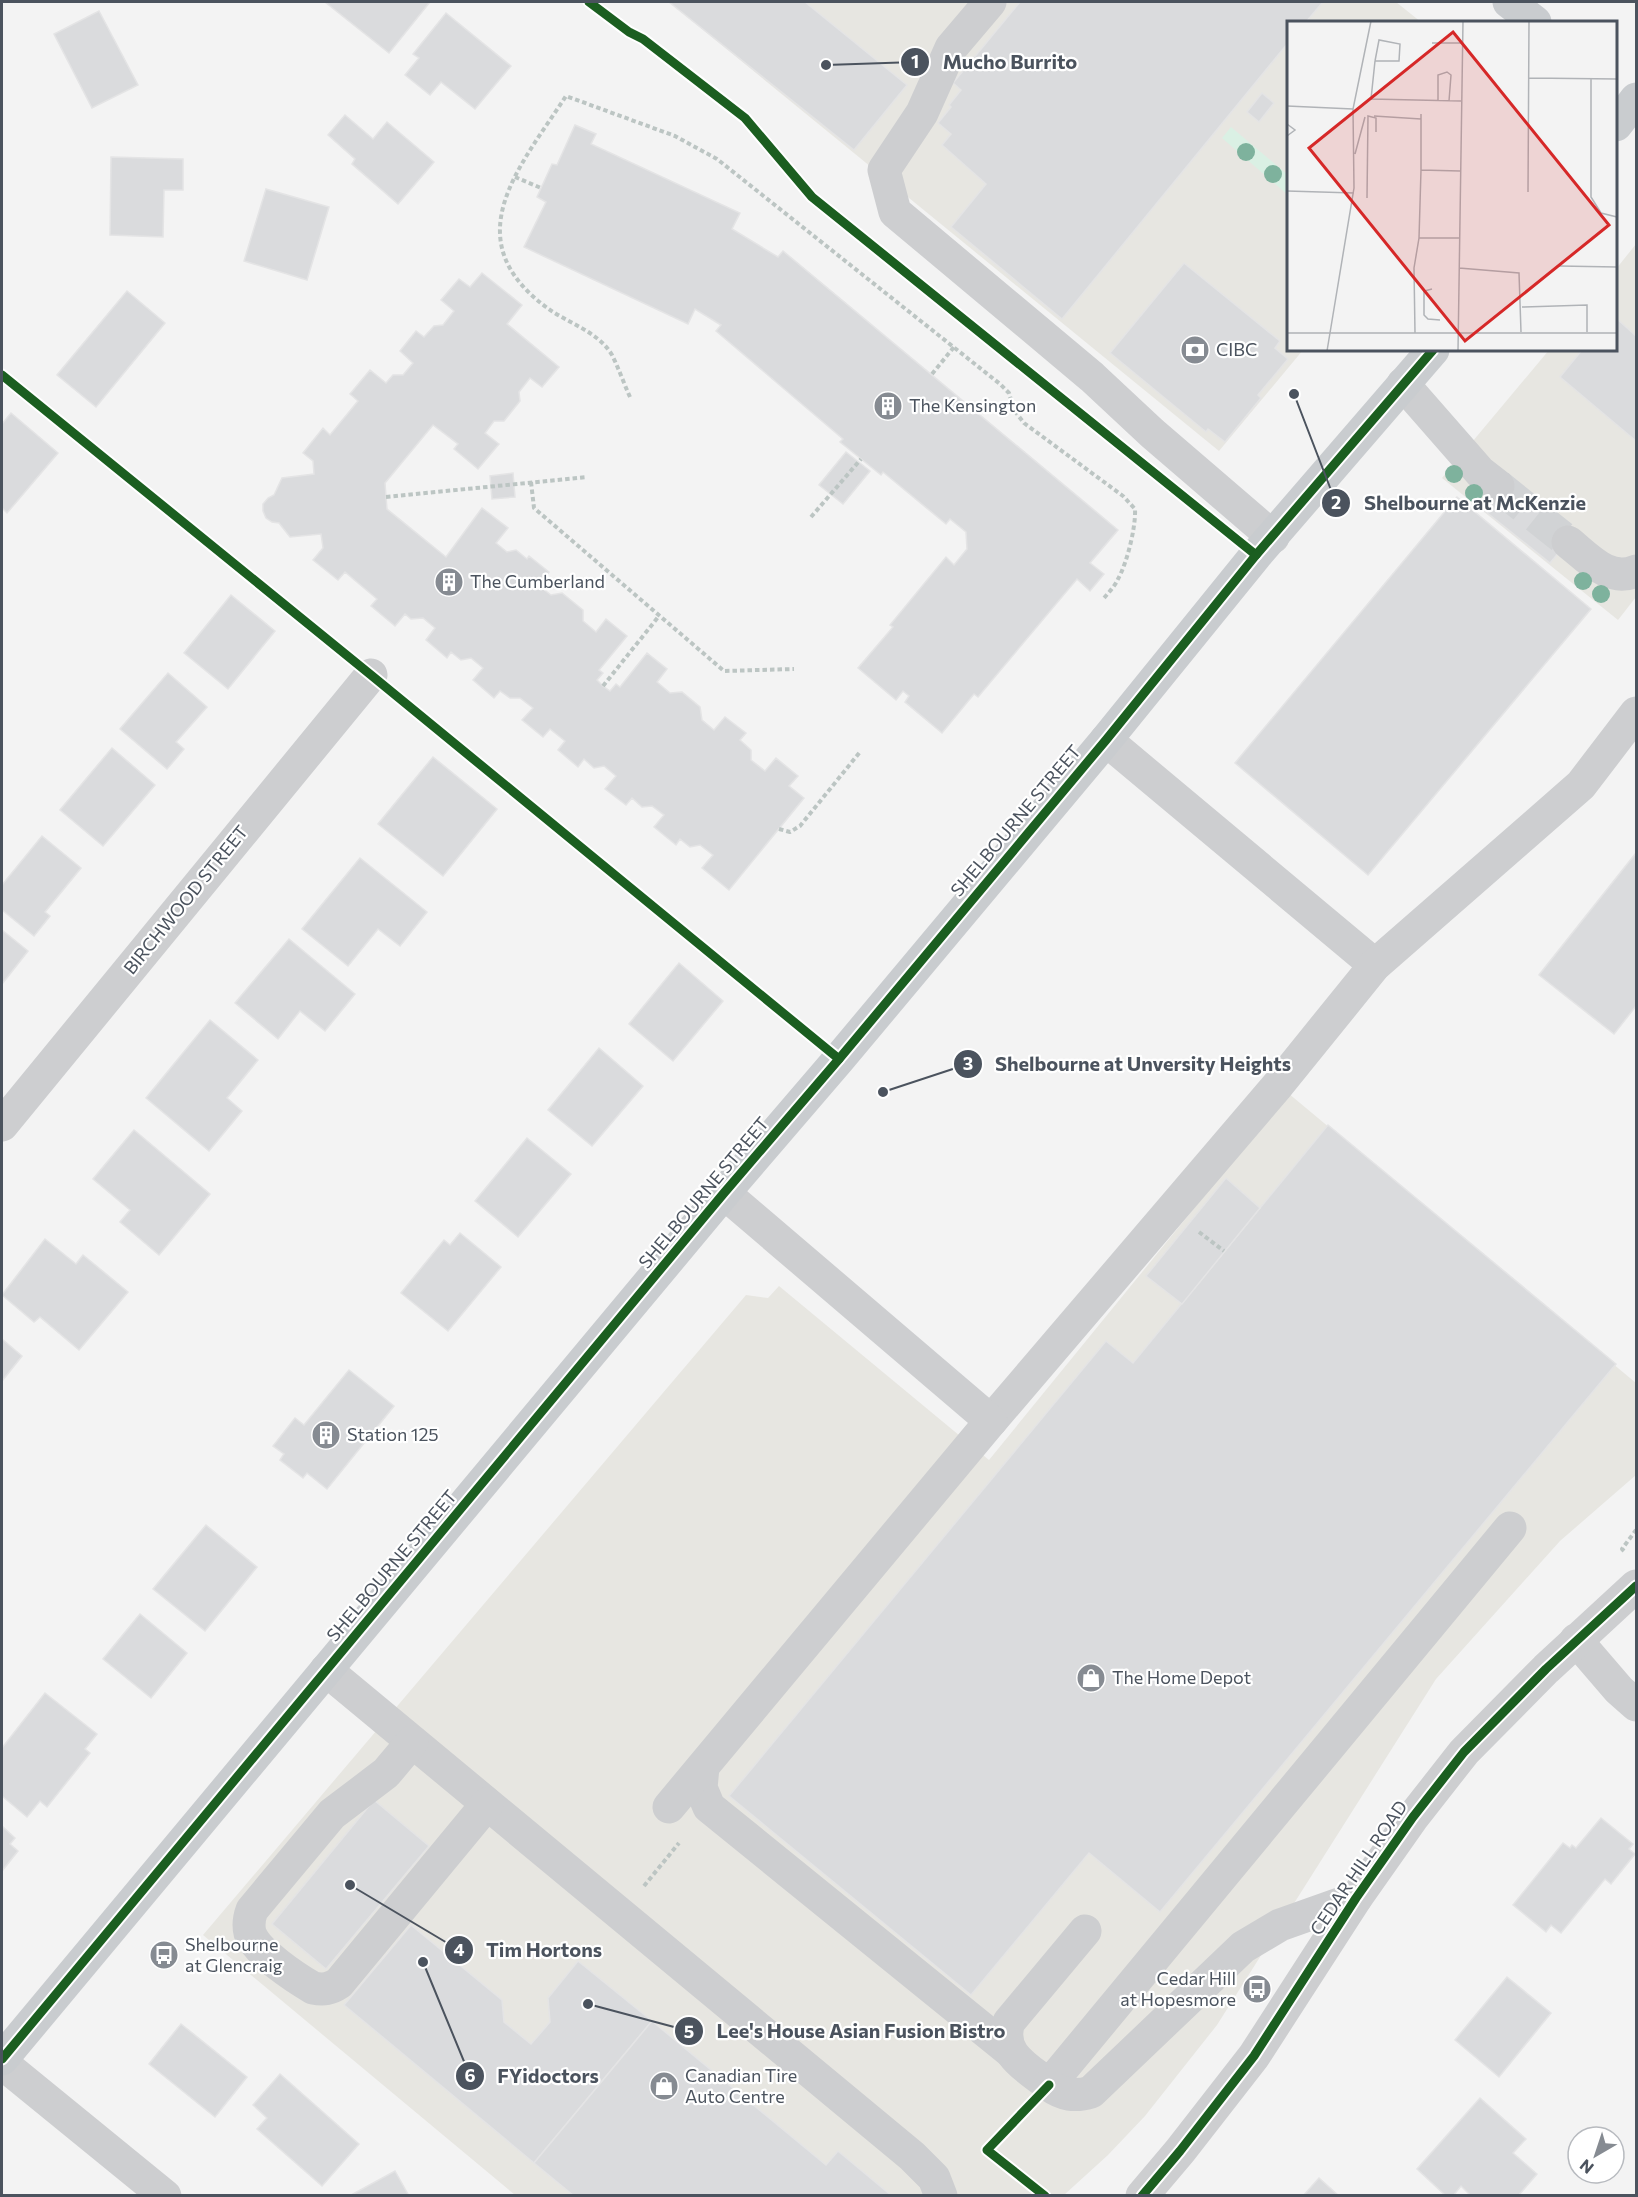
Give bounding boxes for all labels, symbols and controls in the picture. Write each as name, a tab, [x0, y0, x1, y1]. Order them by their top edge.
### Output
inset map	[1287, 21, 1617, 351]
callout: Mucho Burrito	[900, 43, 1089, 81]
text: Mucho Burrito	[943, 49, 1077, 73]
text: 1	[911, 50, 919, 72]
bank icon: CIBC	[1179, 334, 1211, 366]
place label: CIBC	[1216, 338, 1257, 360]
building icon: The Kensington	[872, 390, 904, 422]
place label: The Kensington	[909, 394, 1036, 416]
callout: Shelbourne at McKenzie	[1321, 484, 1598, 522]
text: Shelbourne at McKenzie	[1364, 490, 1586, 514]
text: 2	[1331, 491, 1341, 513]
building icon: The Cumberland	[433, 566, 465, 598]
place label: The Cumberland	[470, 570, 605, 592]
street label: SHELBOURNE STREET	[945, 740, 1085, 901]
street label: BIRCHWOOD STREET	[118, 820, 252, 978]
callout: Shelbourne at Unversity Heights	[953, 1045, 1303, 1083]
text: Shelbourne at Unversity Heights	[995, 1051, 1291, 1075]
text: 3	[963, 1052, 973, 1074]
street label: SHELBOURNE STREET	[633, 1112, 773, 1273]
building icon: Station 125	[310, 1419, 342, 1451]
place label: Station 125	[347, 1423, 439, 1445]
street label: SHELBOURNE STREET	[321, 1485, 461, 1646]
shop icon: The Home Depot	[1075, 1662, 1107, 1694]
place label: The Home Depot	[1112, 1666, 1251, 1688]
street label: CEDAR HILL ROAD	[1305, 1796, 1411, 1939]
callout: Tim Hortons	[444, 1931, 614, 1969]
place label: Shelbourne at Glencraig	[185, 1933, 283, 1976]
text: Tim Hortons	[486, 1937, 602, 1961]
text: 4	[453, 1938, 465, 1960]
bus stop icon: Shelbourne at Glencraig	[148, 1939, 180, 1971]
place label: Cedar Hill at Hopesmore	[1120, 1967, 1236, 2010]
bus stop icon: Cedar Hill at Hopesmore	[1241, 1973, 1273, 2005]
callout: Lee's House Asian Fusion Bistro	[674, 2012, 1017, 2050]
text: Lee's House Asian Fusion Bistro	[717, 2018, 1006, 2042]
text: 5	[684, 2020, 694, 2042]
callout: FYidoctors	[455, 2057, 611, 2095]
text: FYidoctors	[497, 2063, 599, 2087]
text: 6	[464, 2064, 476, 2086]
place label: Canadian Tire Auto Centre	[685, 2064, 797, 2107]
shop icon: Canadian Tire Auto Centre	[648, 2070, 680, 2102]
north arrow	[1566, 2125, 1626, 2185]
text: N	[1576, 2156, 1597, 2178]

